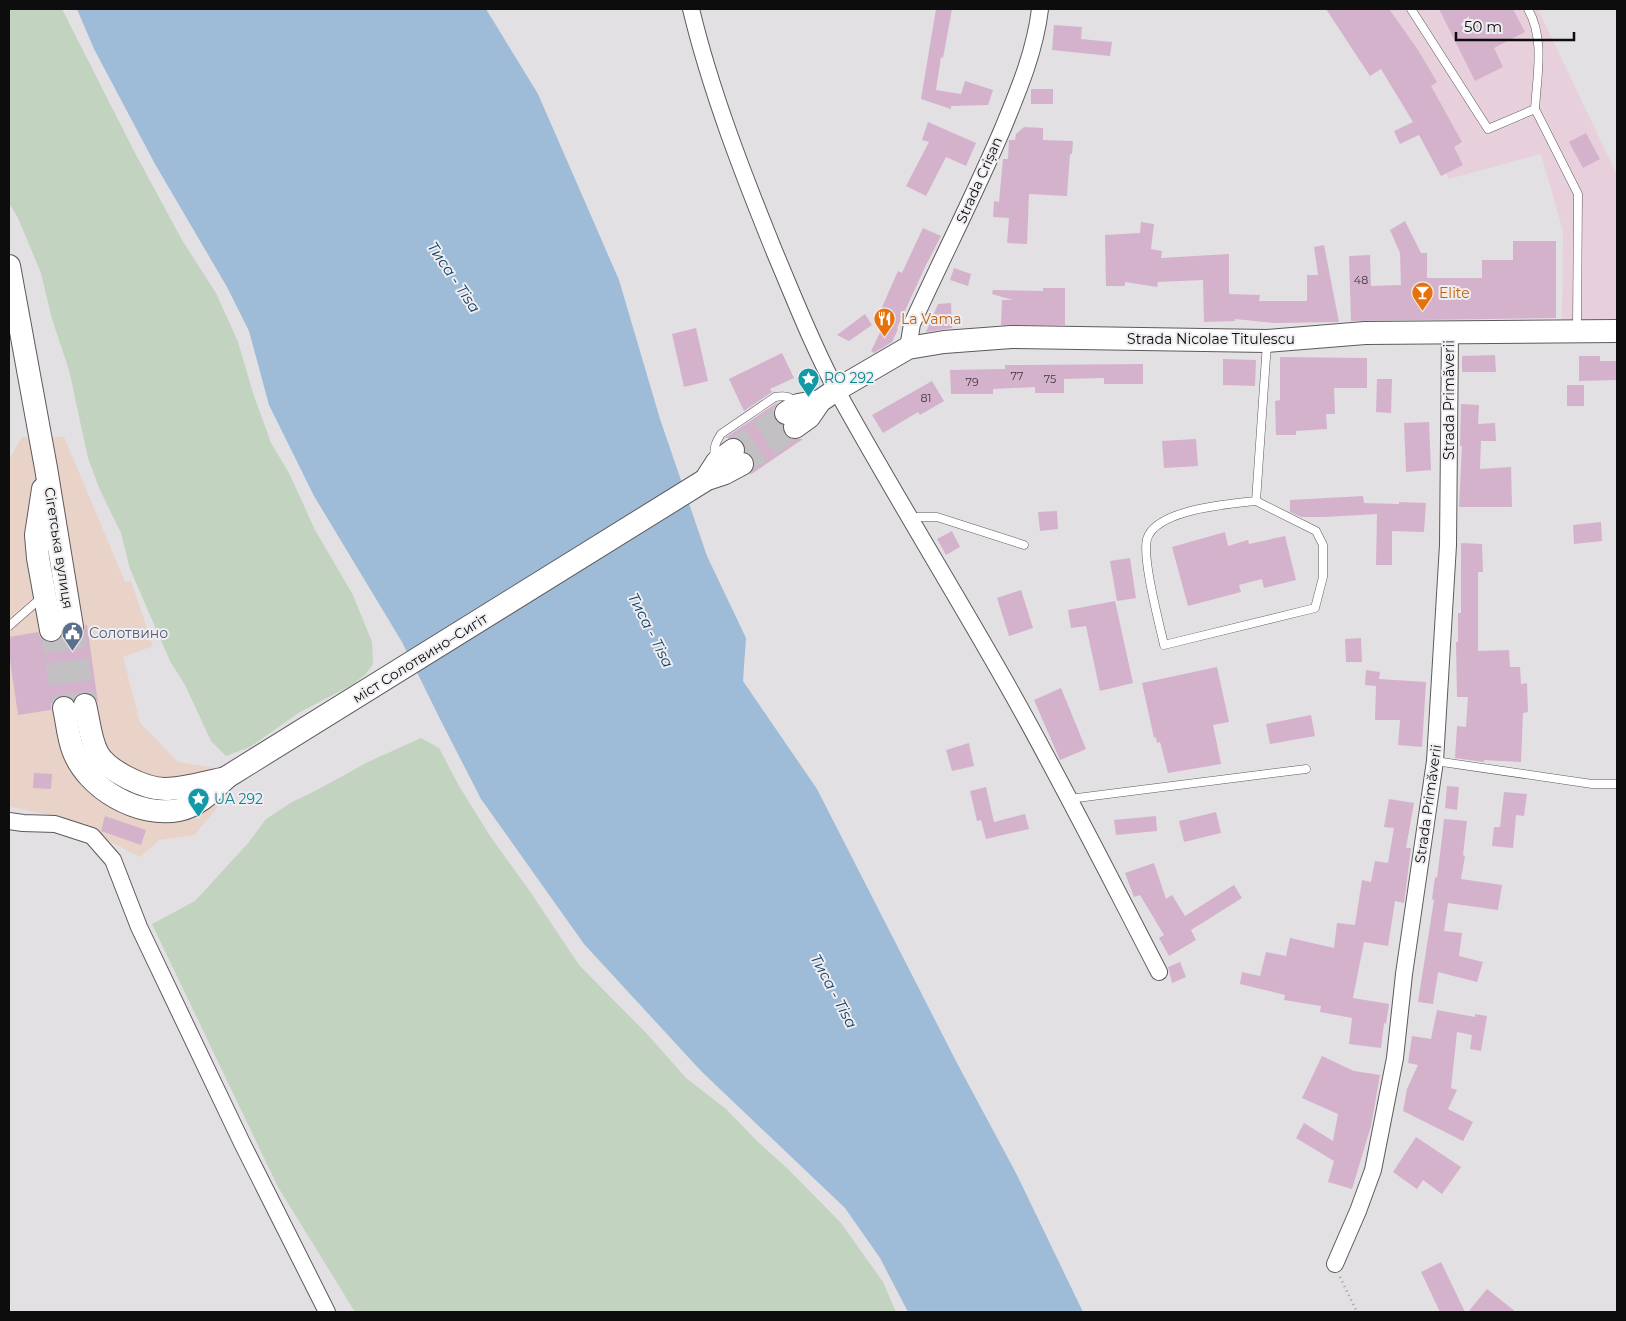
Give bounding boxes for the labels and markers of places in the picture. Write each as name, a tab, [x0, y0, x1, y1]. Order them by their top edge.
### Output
bar icon: Elite	[1411, 281, 1435, 312]
place label: Elite	[1439, 284, 1470, 302]
restaurant icon: La Vama	[873, 307, 897, 338]
place label: La Vama	[901, 310, 962, 328]
place icon: RO 292	[796, 366, 820, 397]
place label: RO 292	[824, 369, 874, 387]
public building icon: Солотвино	[61, 621, 85, 652]
place label: Солотвино	[89, 624, 168, 642]
place icon: UA 292	[186, 787, 210, 818]
place label: UA 292	[214, 790, 263, 808]

